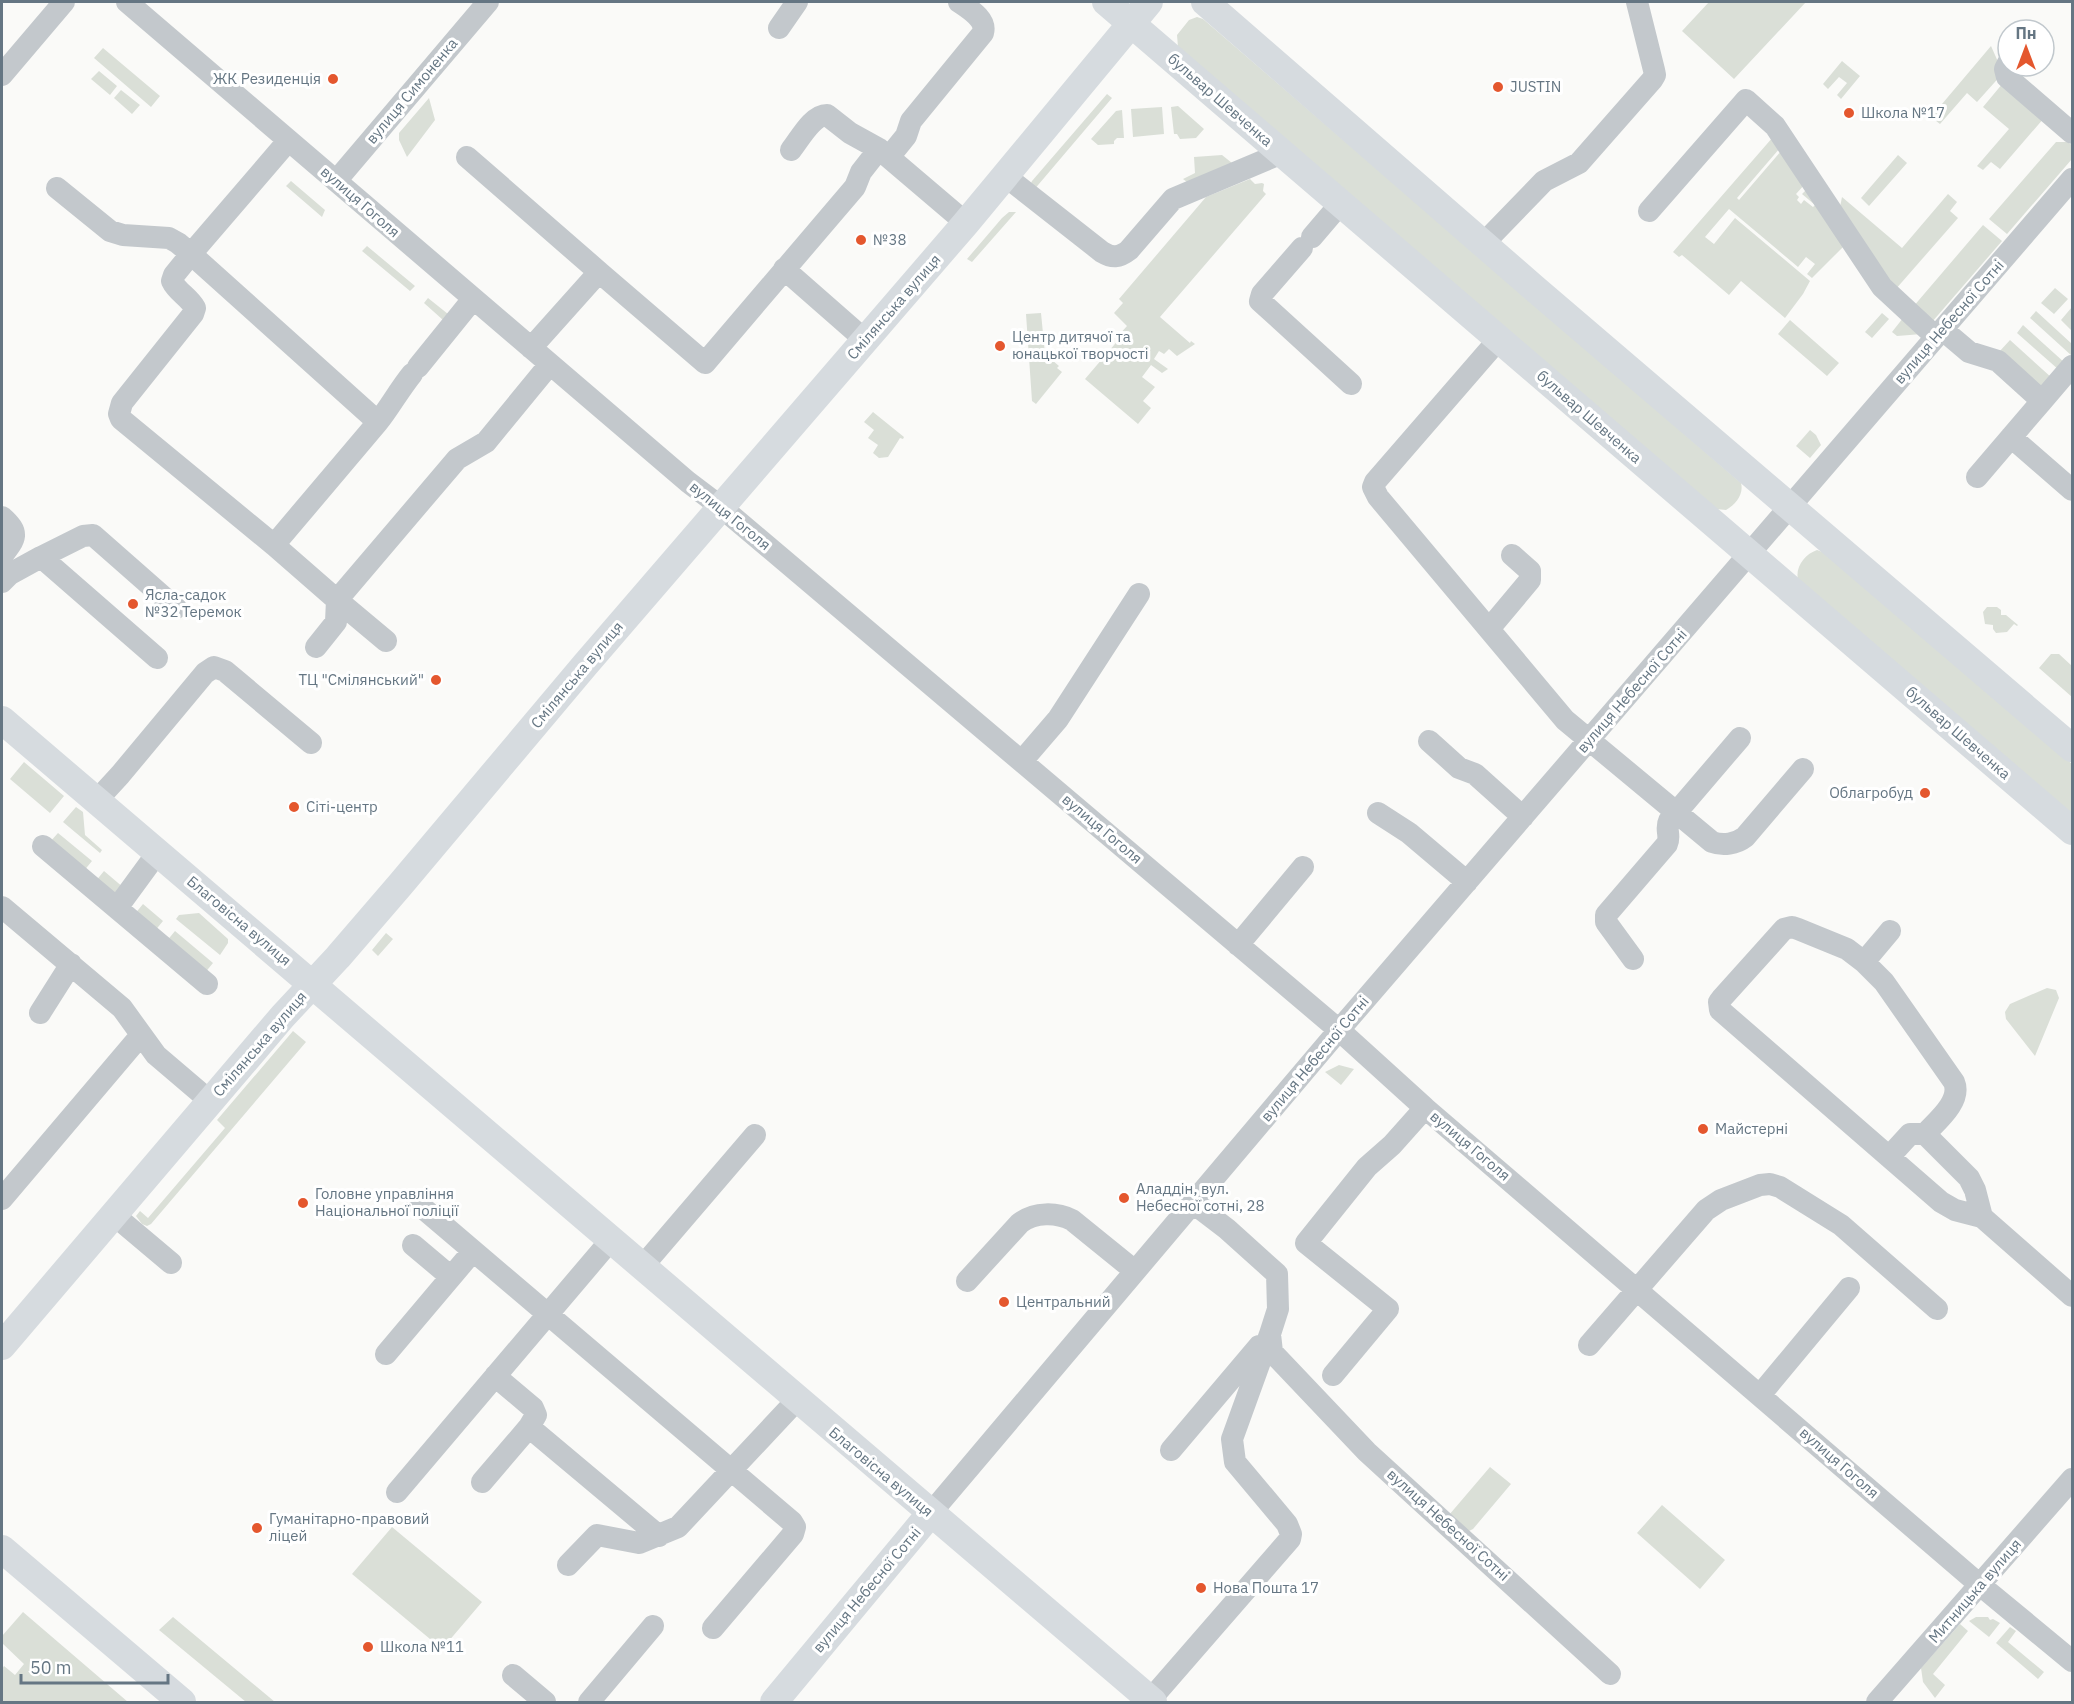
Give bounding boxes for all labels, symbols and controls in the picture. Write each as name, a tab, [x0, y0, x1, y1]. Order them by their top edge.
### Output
north arrow	[1996, 18, 2056, 78]
text: Пн	[2015, 23, 2037, 43]
street label: вулиця Симоненка	[362, 34, 461, 147]
street label: бульвар Шевченка	[1164, 49, 1277, 150]
place label: ЖК Резиденція	[213, 69, 321, 88]
marker: ЖК Резиденція	[326, 72, 340, 86]
place label: JUSTIN	[1510, 77, 1561, 96]
marker: JUSTIN	[1491, 80, 1505, 94]
place label: Школа №17	[1861, 103, 1945, 122]
marker: Школа №17	[1842, 106, 1856, 120]
street label: вулиця Гоголя	[317, 162, 404, 241]
place label: №38	[873, 230, 906, 249]
marker: №38	[854, 233, 868, 247]
street label: Смілянська вулиця	[843, 250, 945, 363]
street label: вулиця Небесної Сотні	[1890, 256, 2008, 388]
place label: Центр дитячої та юнацької творчості	[1012, 327, 1149, 363]
marker: Центр дитячої та юнацької творчості	[993, 339, 1007, 353]
street label: бульвар Шевченка	[1533, 366, 1646, 467]
street label: вулиця Гоголя	[686, 477, 775, 554]
place label: Ясла-садок №32 Теремок	[145, 585, 242, 621]
marker: Ясла-садок №32 Теремок	[126, 597, 140, 611]
street label: Смілянська вулиця	[526, 617, 627, 732]
street label: вулиця Небесної Сотні	[1573, 625, 1691, 757]
place label: ТЦ "Смілянський"	[298, 670, 424, 689]
marker: ТЦ "Смілянський"	[429, 673, 443, 687]
street label: бульвар Шевченка	[1902, 682, 2015, 783]
place label: Облагробуд	[1829, 783, 1913, 802]
marker: Облагробуд	[1918, 786, 1932, 800]
street label: вулиця Гоголя	[1058, 790, 1146, 868]
place label: Сіті-центр	[306, 797, 378, 816]
marker: Сіті-центр	[287, 800, 301, 814]
street label: Благовісна вулиця	[183, 871, 295, 970]
street label: Смілянська вулиця	[209, 987, 311, 1100]
street label: вулиця Небесної Сотні	[1256, 992, 1373, 1125]
street label: вулиця Гоголя	[1426, 1107, 1514, 1185]
place label: Майстерні	[1715, 1119, 1788, 1138]
marker: Майстерні	[1696, 1122, 1710, 1136]
place label: Аладдін, вул. Небесної сотні, 28	[1136, 1179, 1265, 1215]
place label: Головне управління Національної поліції	[315, 1184, 459, 1220]
marker: Аладдін, вул. Небесної сотні, 28	[1117, 1191, 1131, 1205]
marker: Головне управління Національної поліції	[296, 1196, 310, 1210]
place label: Центральний	[1016, 1292, 1111, 1311]
marker: Центральний	[997, 1295, 1011, 1309]
street label: Благовісна вулиця	[825, 1422, 937, 1521]
street label: вулиця Гоголя	[1796, 1423, 1883, 1502]
street label: вулиця Небесної Сотні	[1383, 1465, 1513, 1585]
place label: Гуманітарно-правовий ліцей	[269, 1509, 429, 1545]
marker: Гуманітарно-правовий ліцей	[250, 1521, 264, 1535]
street label: вулиця Небесної Сотні	[808, 1523, 925, 1656]
street label: Митницька вулиця	[1924, 1535, 2025, 1647]
place label: Нова Пошта 17	[1213, 1578, 1319, 1597]
marker: Нова Пошта 17	[1194, 1581, 1208, 1595]
place label: Школа №11	[380, 1637, 464, 1656]
marker: Школа №11	[361, 1640, 375, 1654]
scale bar	[21, 1647, 168, 1685]
text: 50 m	[30, 1656, 72, 1679]

